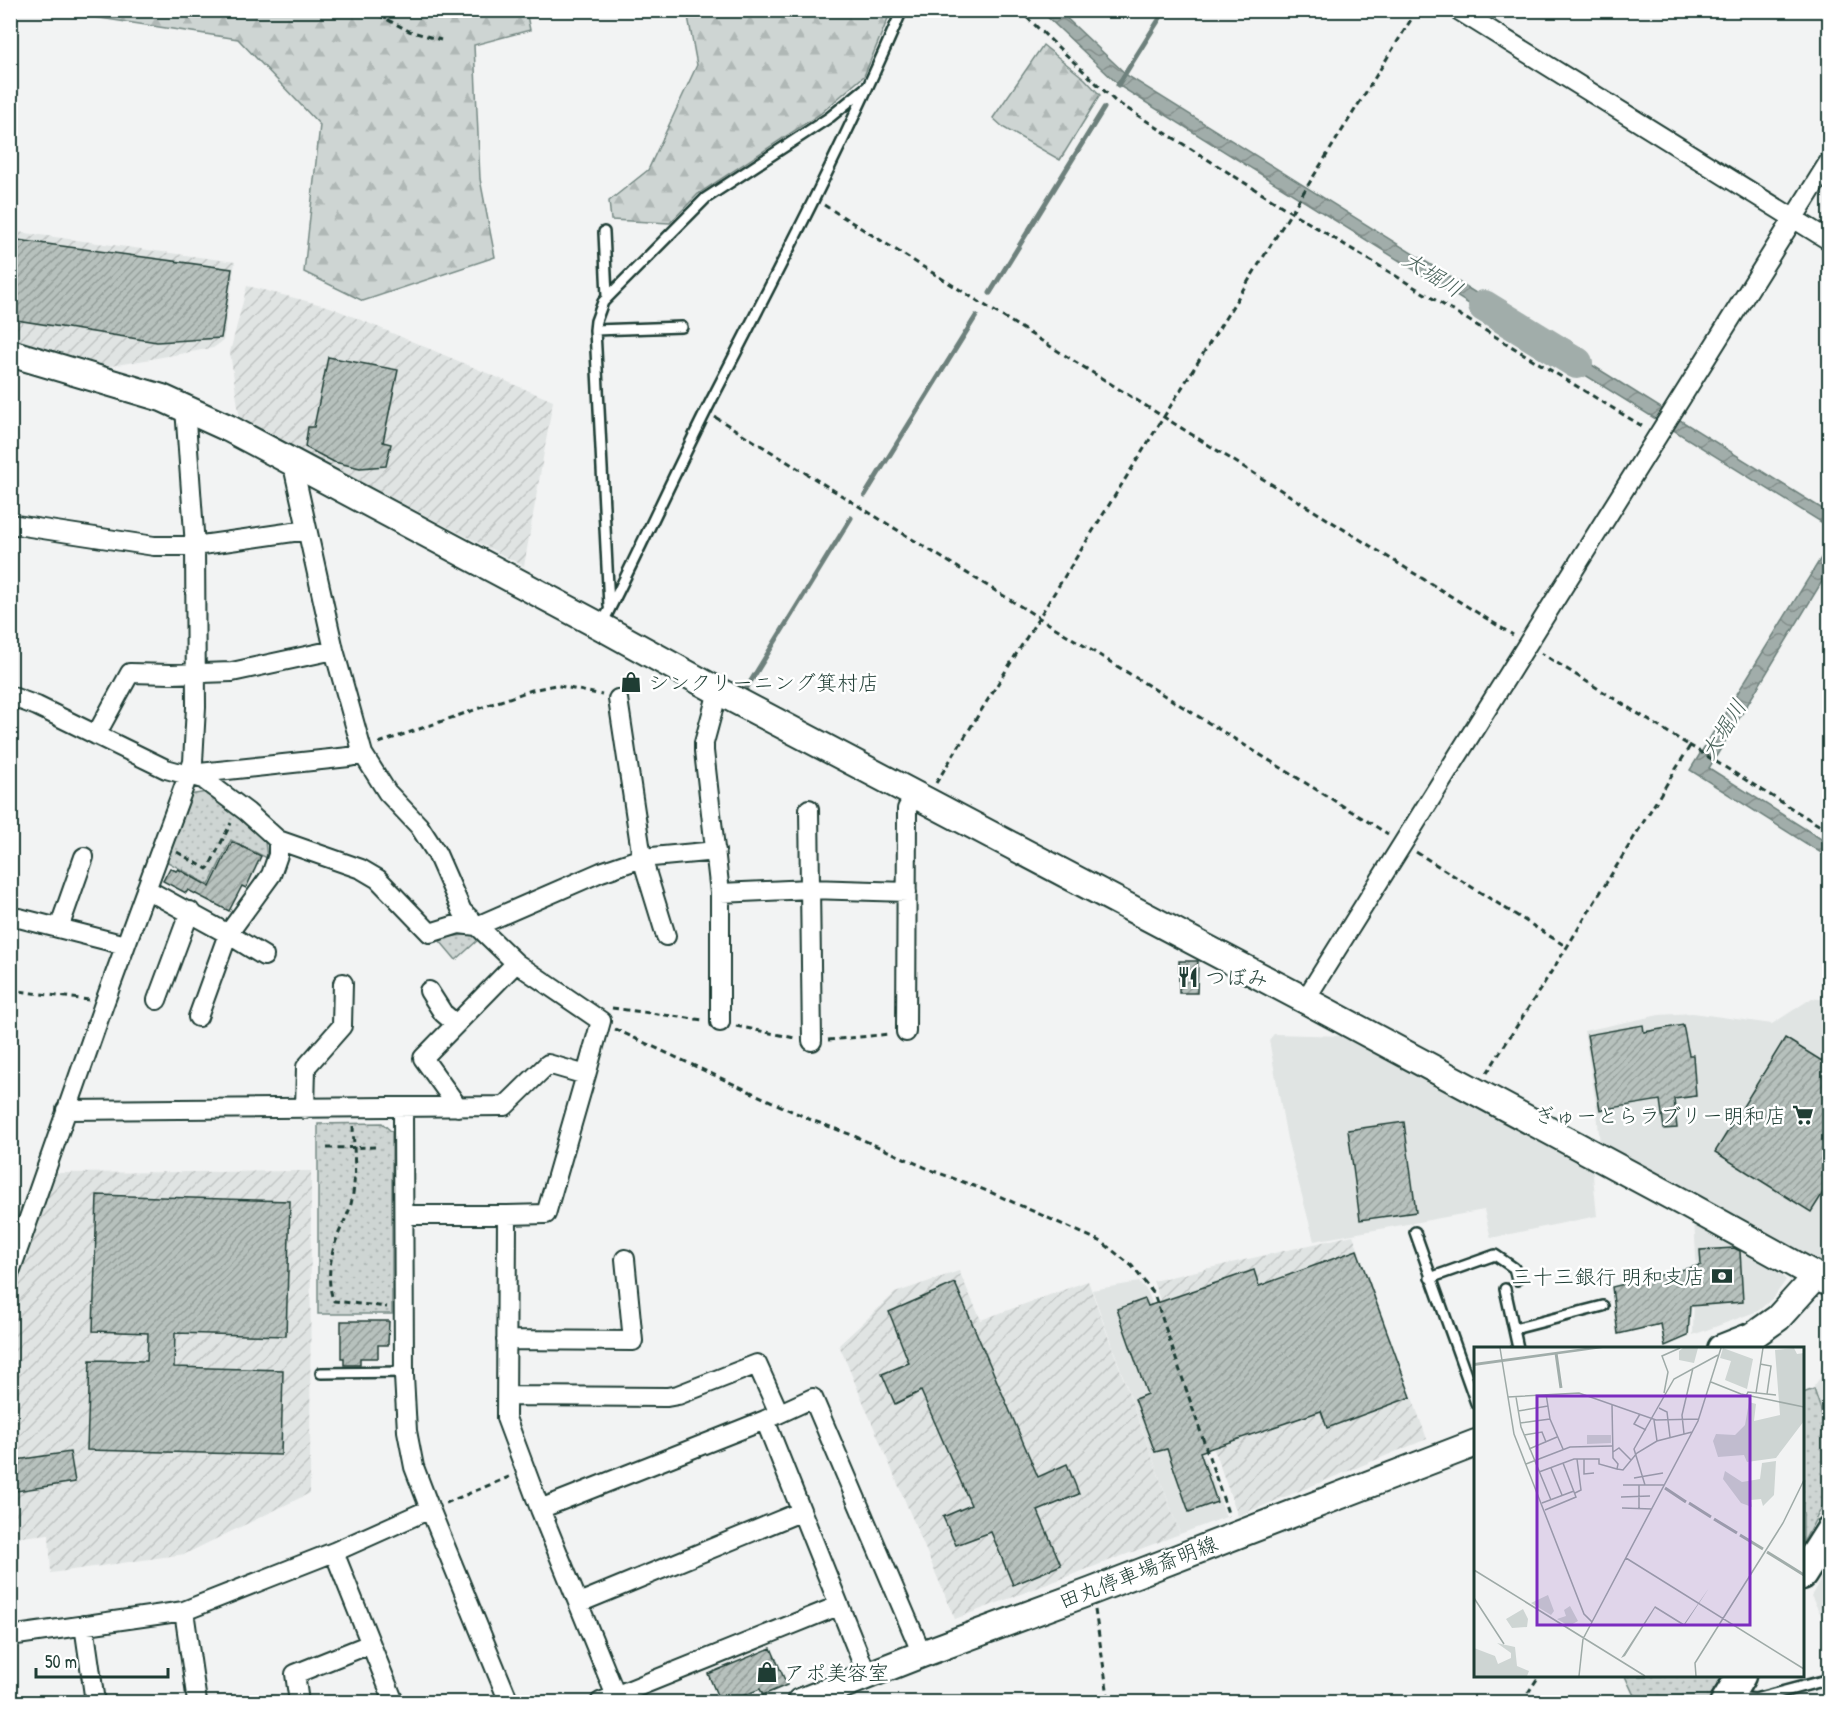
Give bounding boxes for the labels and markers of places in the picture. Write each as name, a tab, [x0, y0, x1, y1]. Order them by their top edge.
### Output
place label: シンクリーニング箕村店	[648, 668, 879, 697]
shop icon: シンクリーニング箕村店	[619, 670, 643, 694]
place label: つぼみ	[1205, 963, 1268, 992]
restaurant icon: つぼみ	[1176, 965, 1200, 989]
place label: ぎゅーとらラブリー明和店	[1534, 1101, 1786, 1130]
supermarket icon: ぎゅーとらラブリー明和店	[1791, 1103, 1815, 1127]
place label: 三十三銀行 明和支店	[1511, 1262, 1705, 1291]
bank icon: 三十三銀行 明和支店	[1710, 1264, 1734, 1288]
place label: アポ美容室	[784, 1658, 889, 1687]
shop icon: アポ美容室	[755, 1660, 779, 1684]

